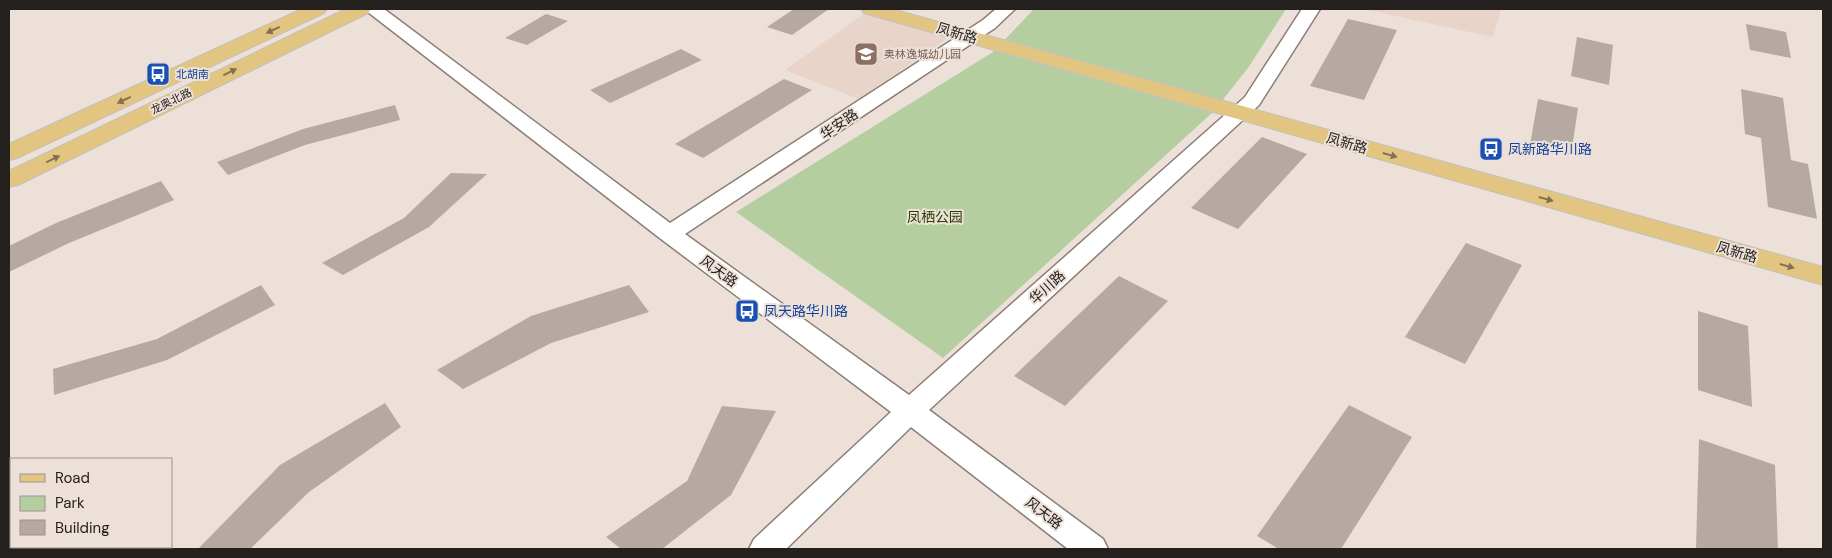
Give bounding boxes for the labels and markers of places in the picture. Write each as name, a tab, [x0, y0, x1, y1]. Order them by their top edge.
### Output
school or university icon: 奥林逸城幼儿园	[853, 41, 879, 67]
place label: 奥林逸城幼儿园	[884, 47, 961, 61]
bus stop icon: 北胡南	[145, 61, 171, 87]
place label: 北胡南	[176, 67, 209, 81]
bus stop icon: 凤新路华川路	[1478, 136, 1504, 162]
place label: 凤新路华川路	[1508, 140, 1592, 158]
bus stop icon: 凤天路华川路	[734, 298, 760, 324]
place label: 凤天路华川路	[764, 302, 848, 320]

